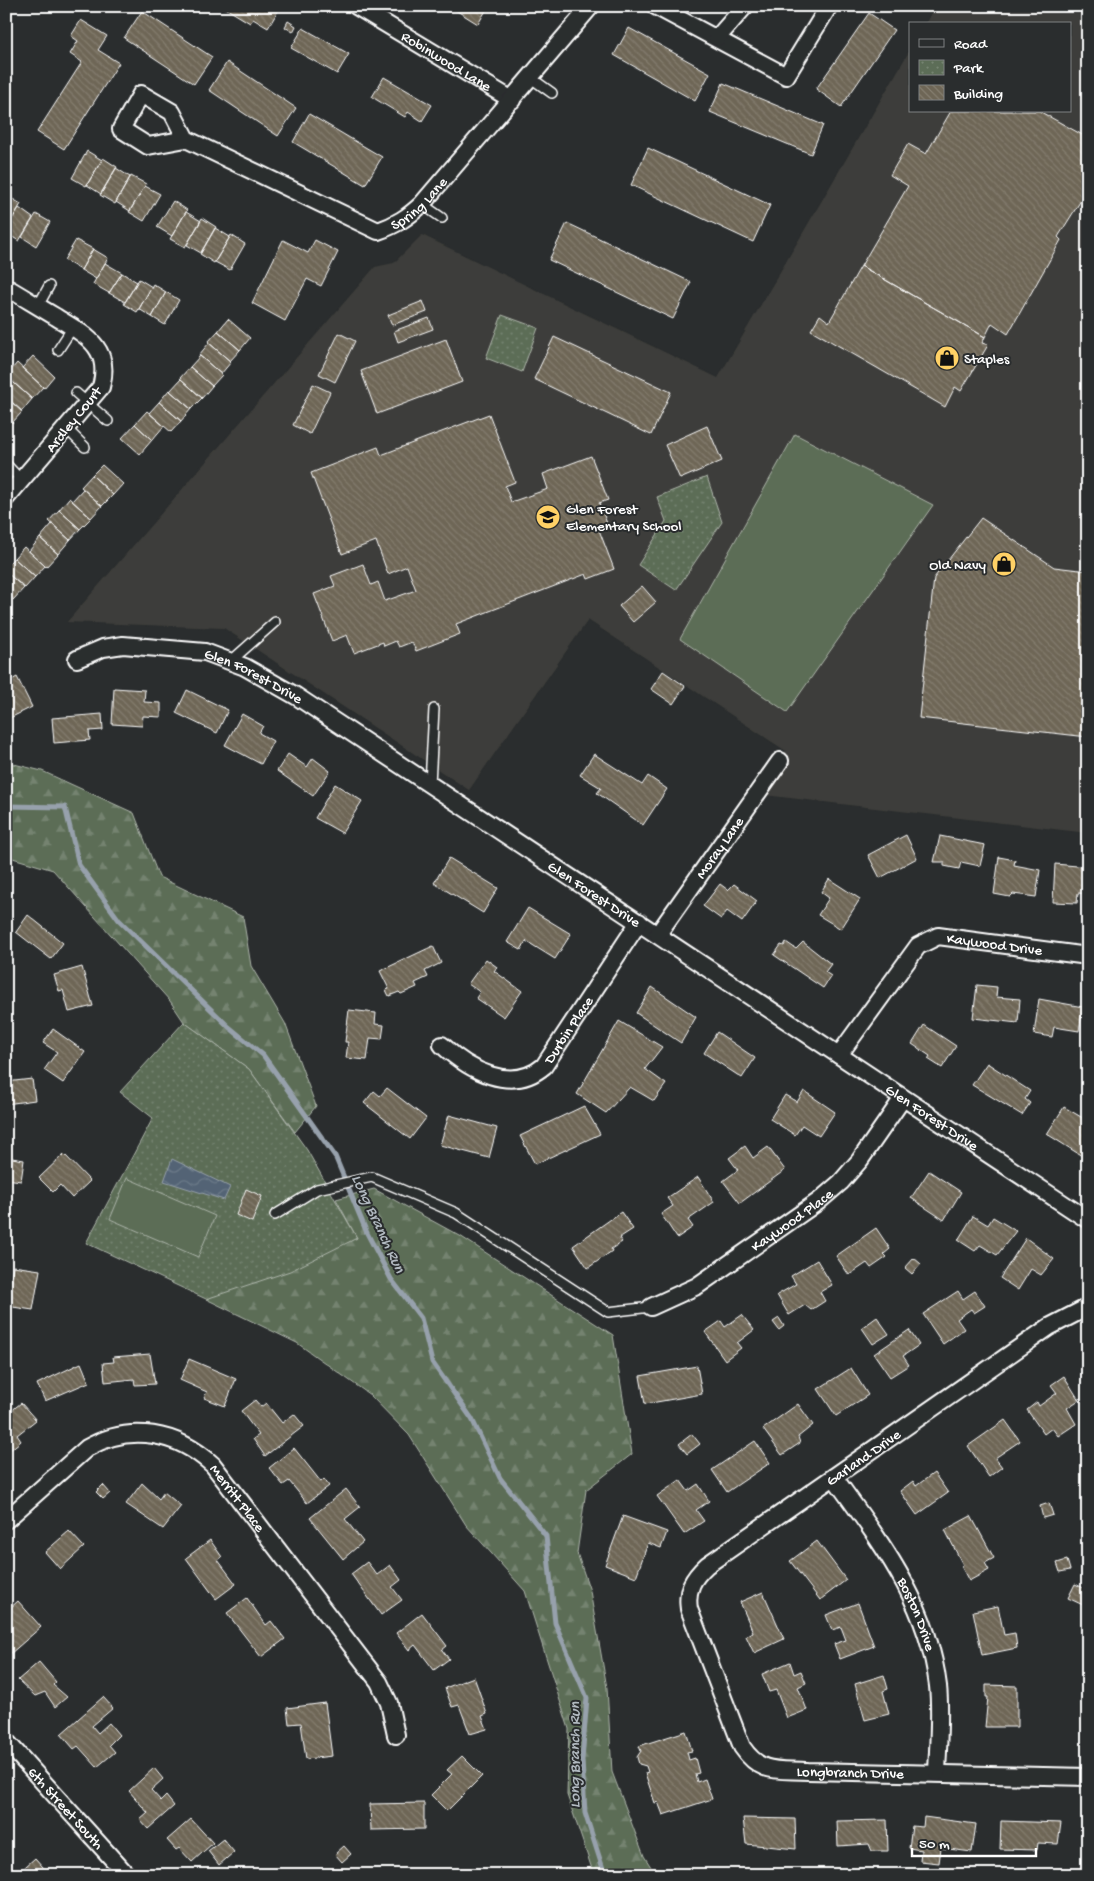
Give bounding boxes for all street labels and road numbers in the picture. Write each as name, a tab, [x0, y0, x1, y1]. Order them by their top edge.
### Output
street label: Robinwood Lane	[397, 28, 494, 97]
street label: Spring Lane	[388, 174, 452, 235]
street label: Ardley Court	[43, 382, 108, 457]
street label: Glen Forest Drive	[201, 646, 306, 709]
street label: Moray Lane	[693, 814, 749, 883]
street label: Glen Forest Drive	[543, 858, 643, 932]
street label: Kaywood Drive	[945, 930, 1043, 961]
street label: Durbin Place	[540, 994, 598, 1069]
street label: Glen Forest Drive	[881, 1081, 981, 1156]
street label: Kaywood Place	[748, 1186, 838, 1257]
street label: Garland Drive	[823, 1426, 905, 1491]
street label: Merritt Place	[205, 1461, 268, 1536]
street label: Boston Drive	[892, 1574, 938, 1654]
street label: 6th Street South	[23, 1764, 107, 1854]
street label: Longbranch Drive	[796, 1764, 904, 1784]

